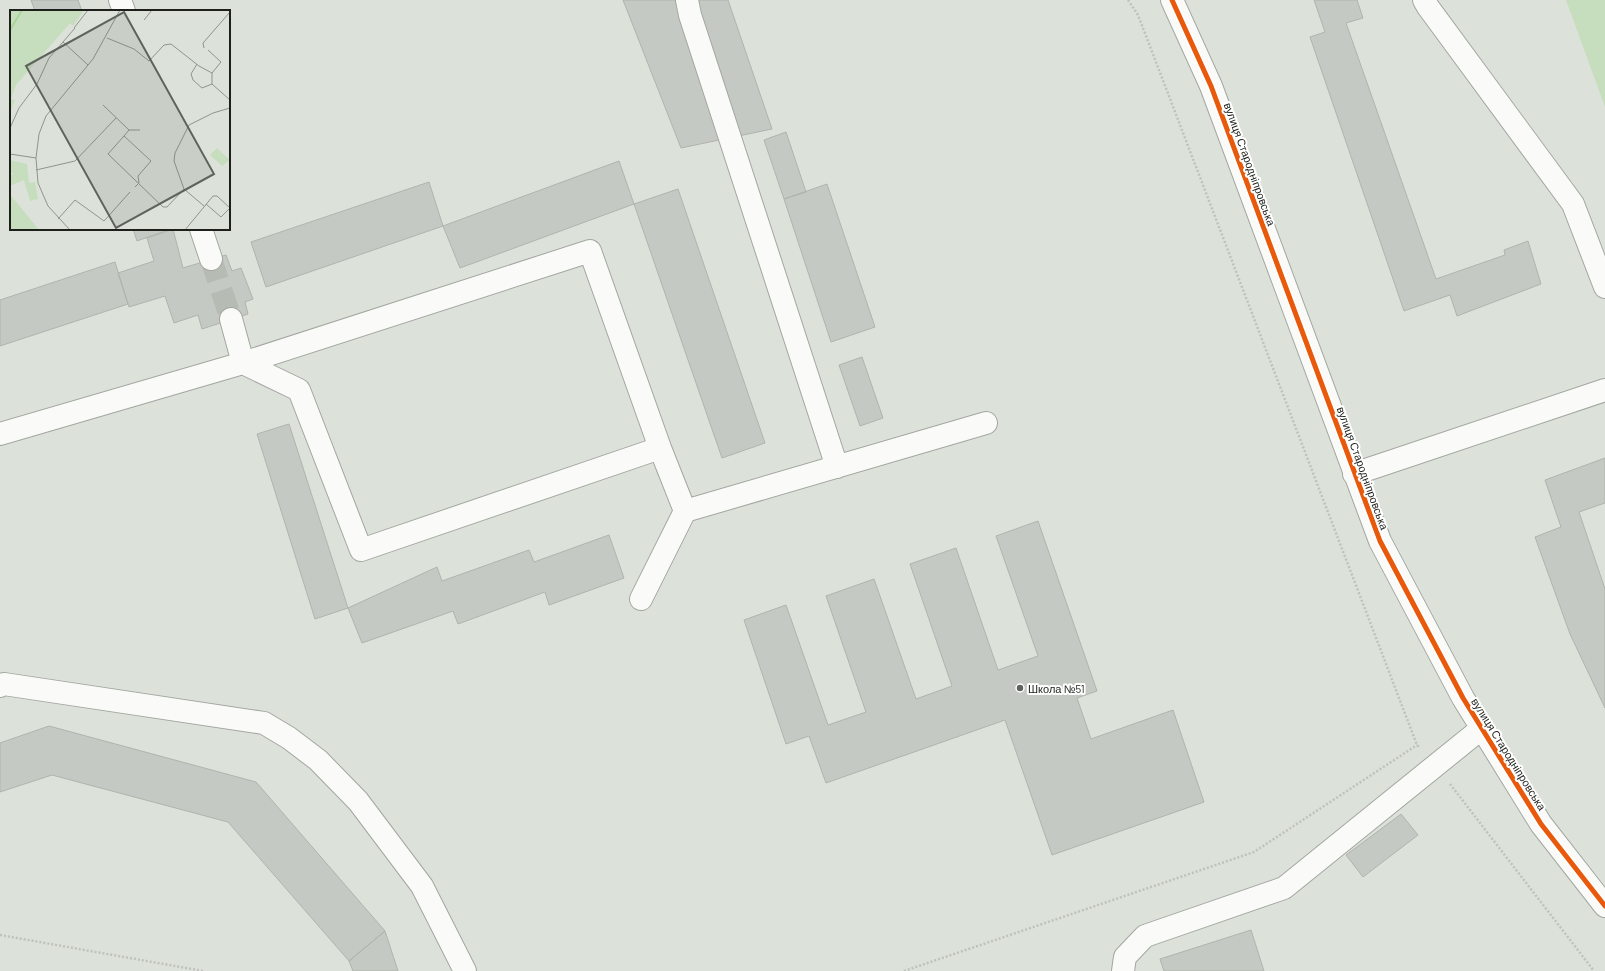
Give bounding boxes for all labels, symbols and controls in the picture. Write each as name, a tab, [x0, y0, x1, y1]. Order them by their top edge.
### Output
inset map	[10, 10, 230, 230]
street label: вулиця Стародніпровська	[1222, 101, 1279, 228]
street label: вулиця Стародніпровська	[1335, 405, 1392, 532]
place label: Школа №51	[1028, 682, 1085, 695]
marker: Школа №51	[1015, 683, 1025, 693]
street label: вулиця Стародніпровська	[1469, 695, 1549, 813]

